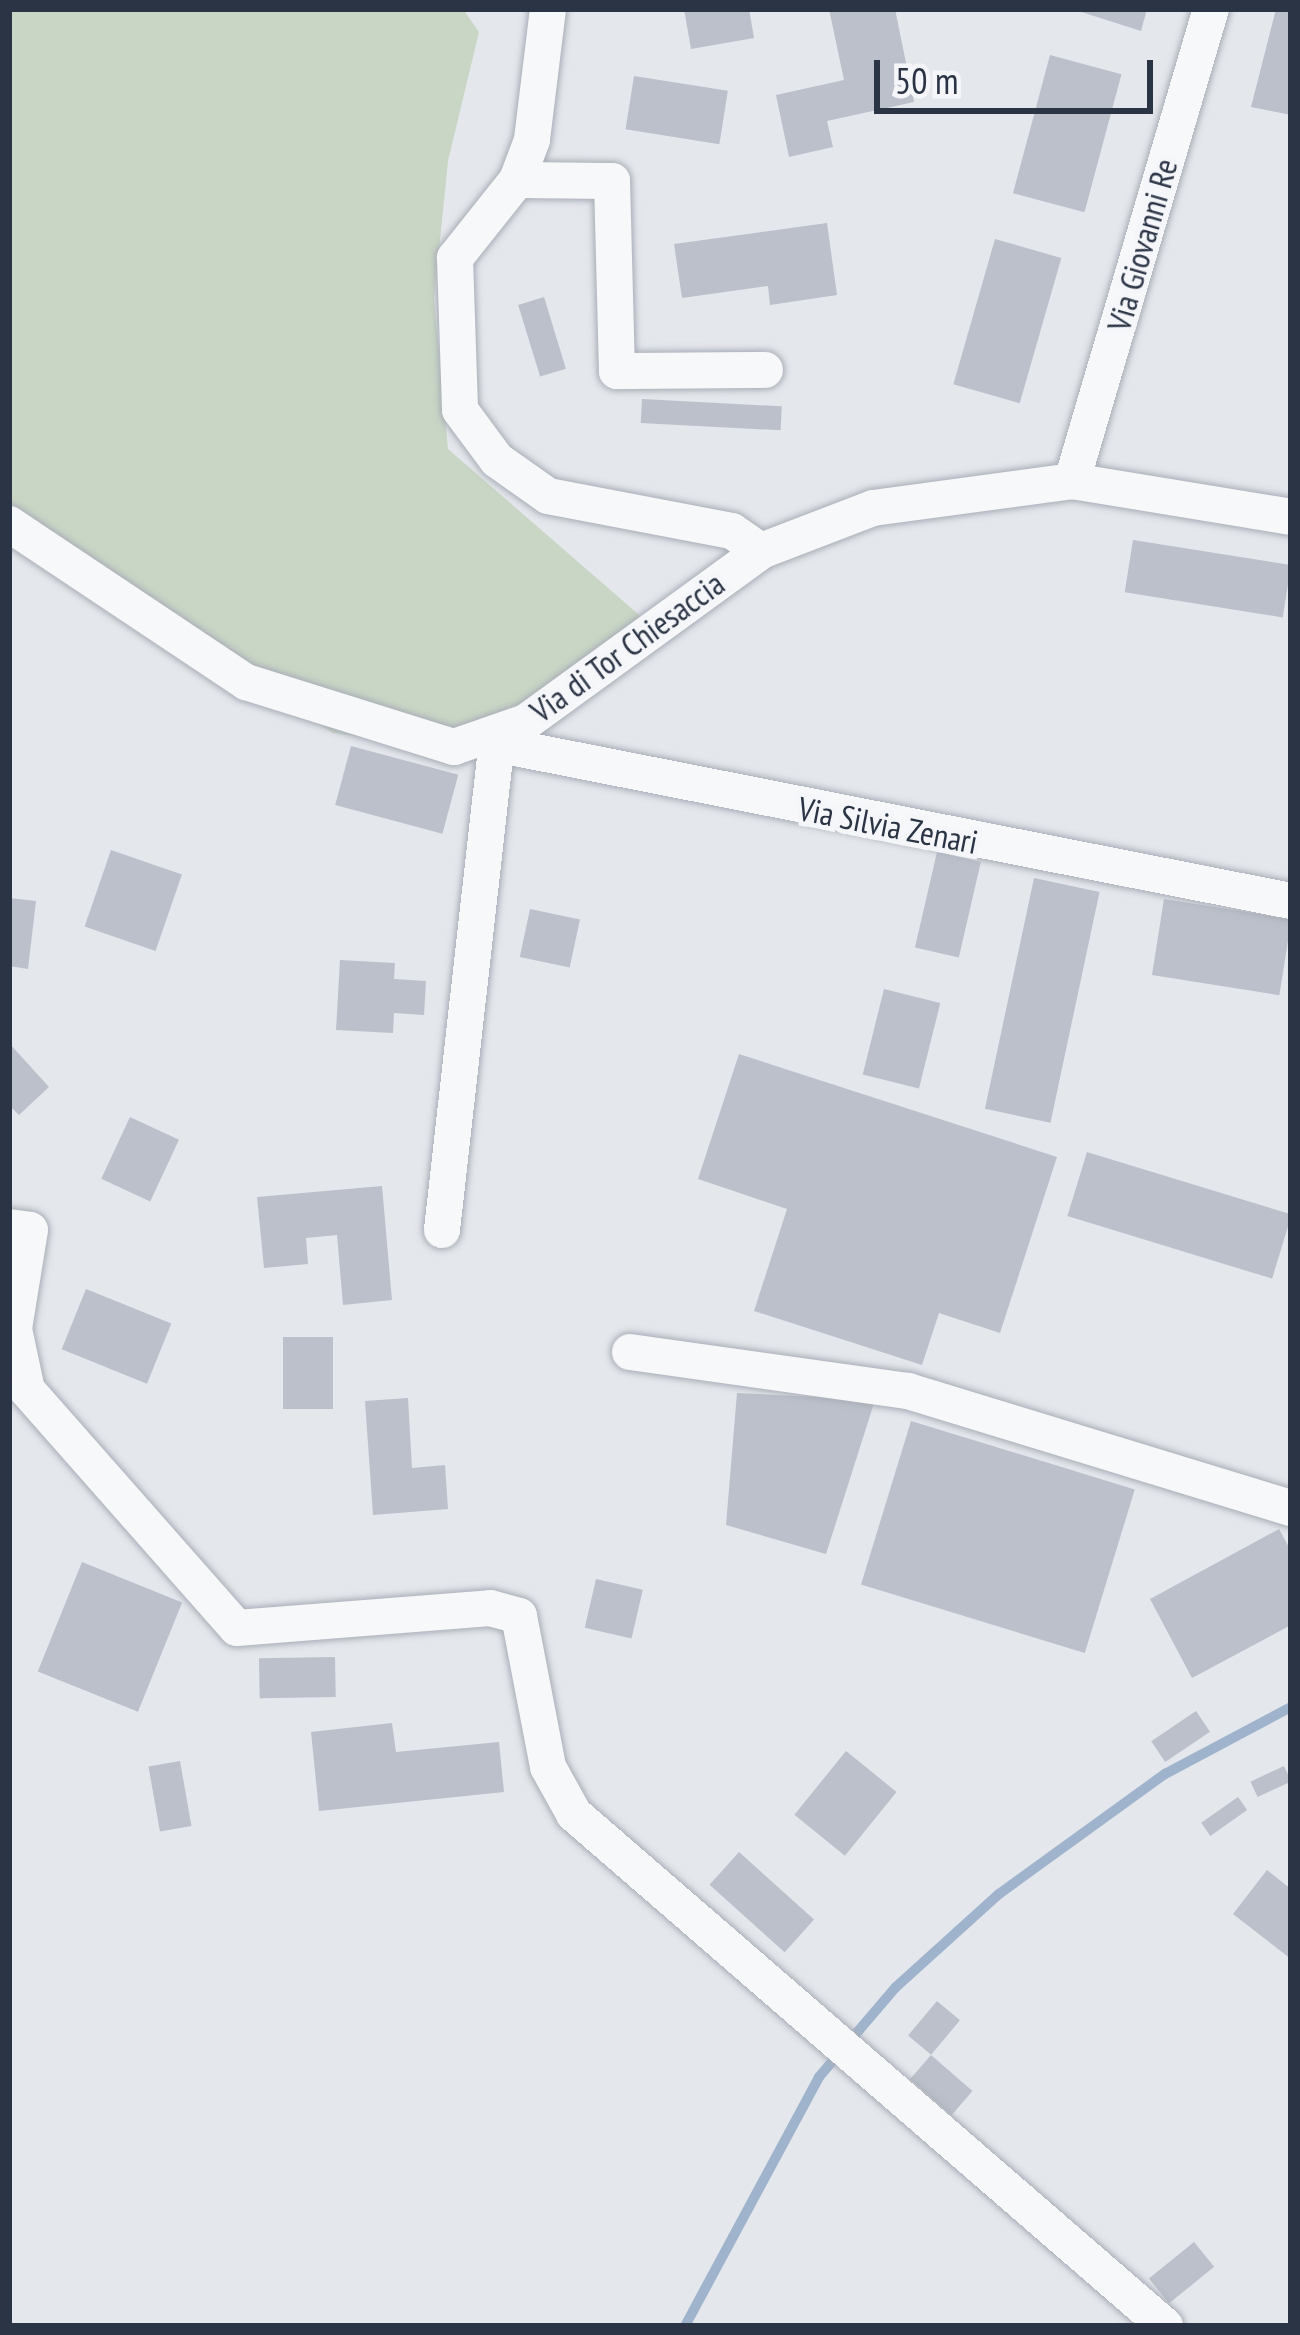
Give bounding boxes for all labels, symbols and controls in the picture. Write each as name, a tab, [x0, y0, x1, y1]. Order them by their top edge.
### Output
scale bar	[880, 36, 1159, 110]
text: 50 m	[895, 57, 958, 104]
street label: Via Giovanni Re	[1099, 154, 1185, 336]
street label: Via di Tor Chiesaccia	[522, 563, 732, 731]
street label: Via Silvia Zenari	[795, 788, 981, 862]

